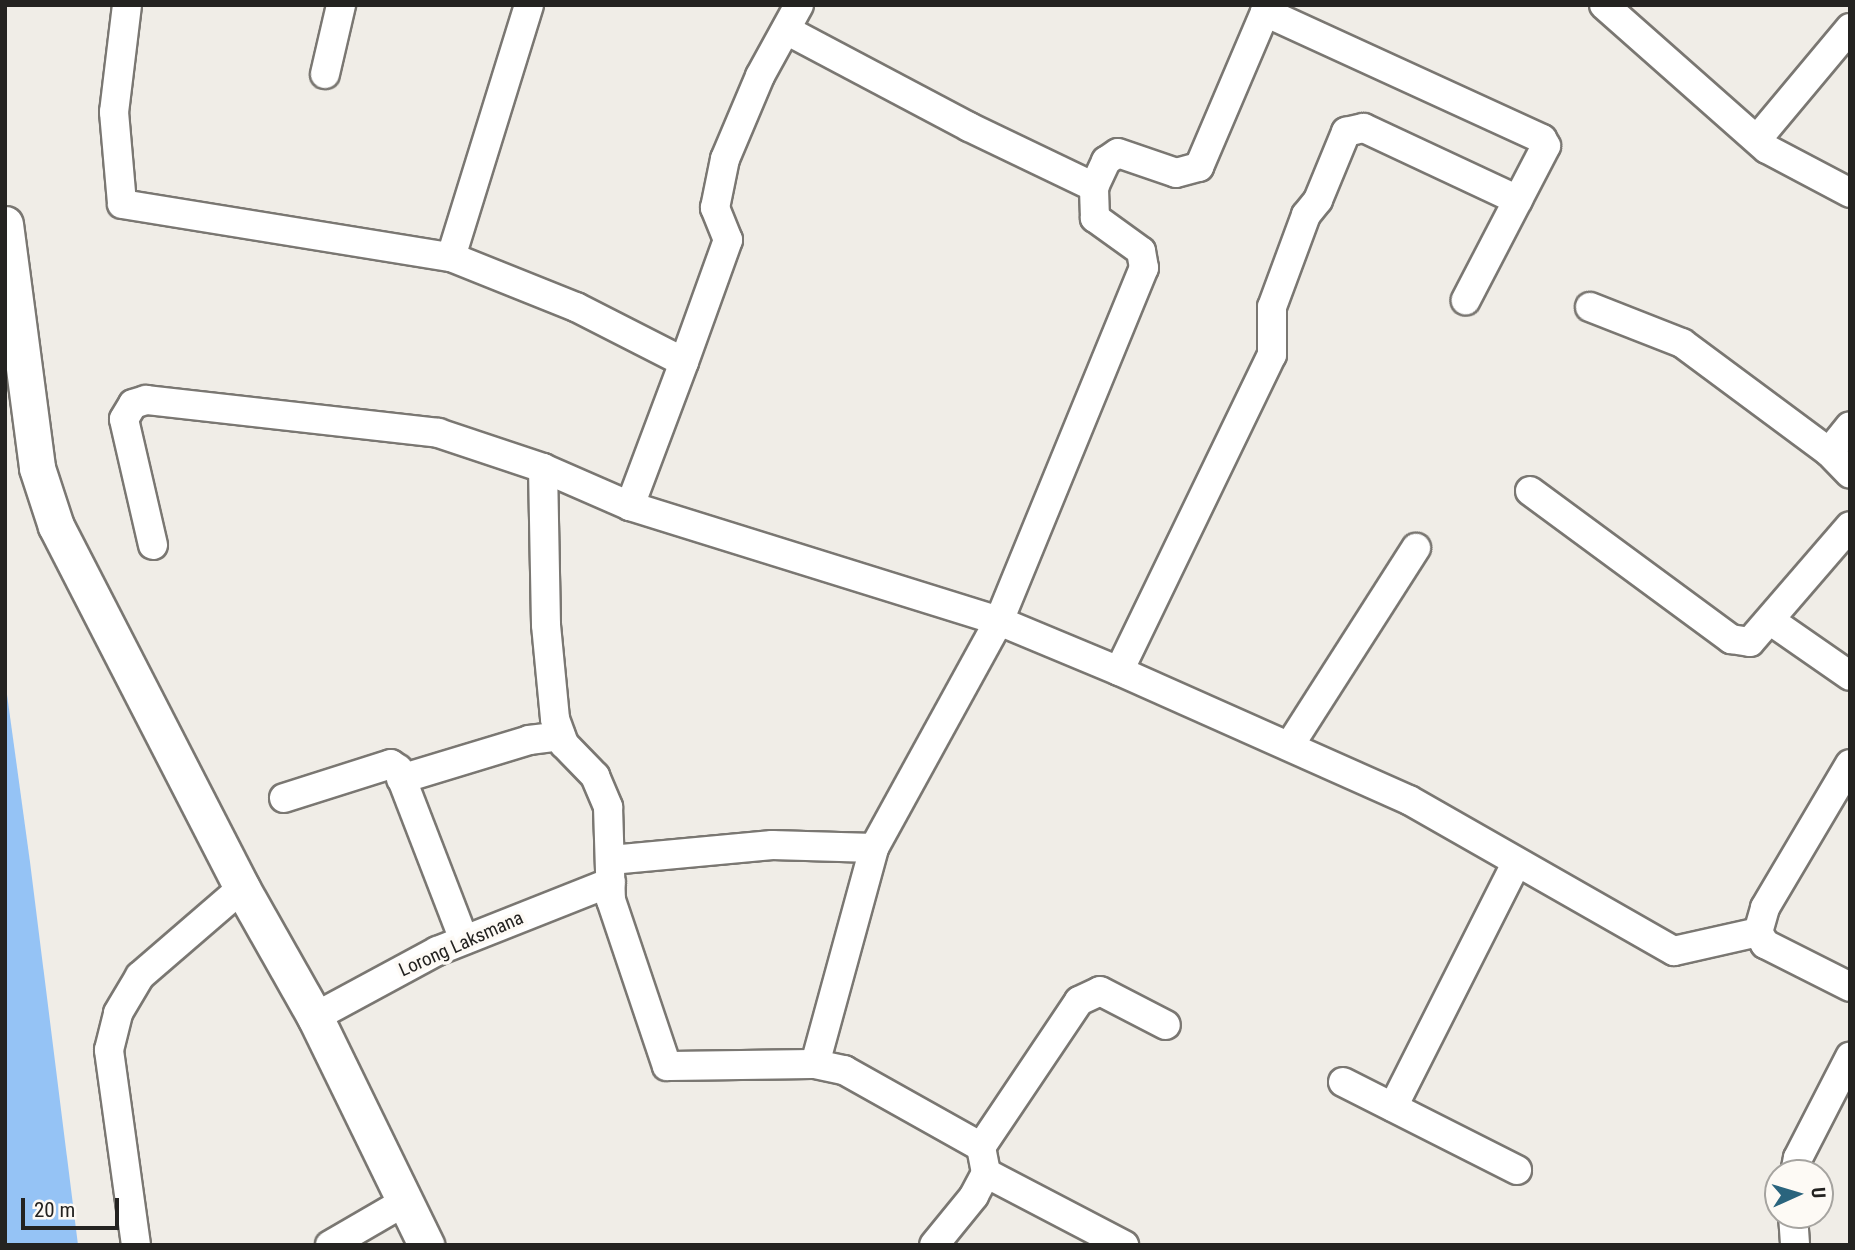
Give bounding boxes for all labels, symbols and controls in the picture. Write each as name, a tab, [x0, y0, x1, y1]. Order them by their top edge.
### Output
street label: Lorong Laksmana	[395, 906, 527, 982]
north arrow	[1764, 1159, 1834, 1229]
scale bar	[24, 1184, 122, 1228]
text: U	[1807, 1186, 1830, 1199]
text: 20 m	[34, 1198, 75, 1222]

